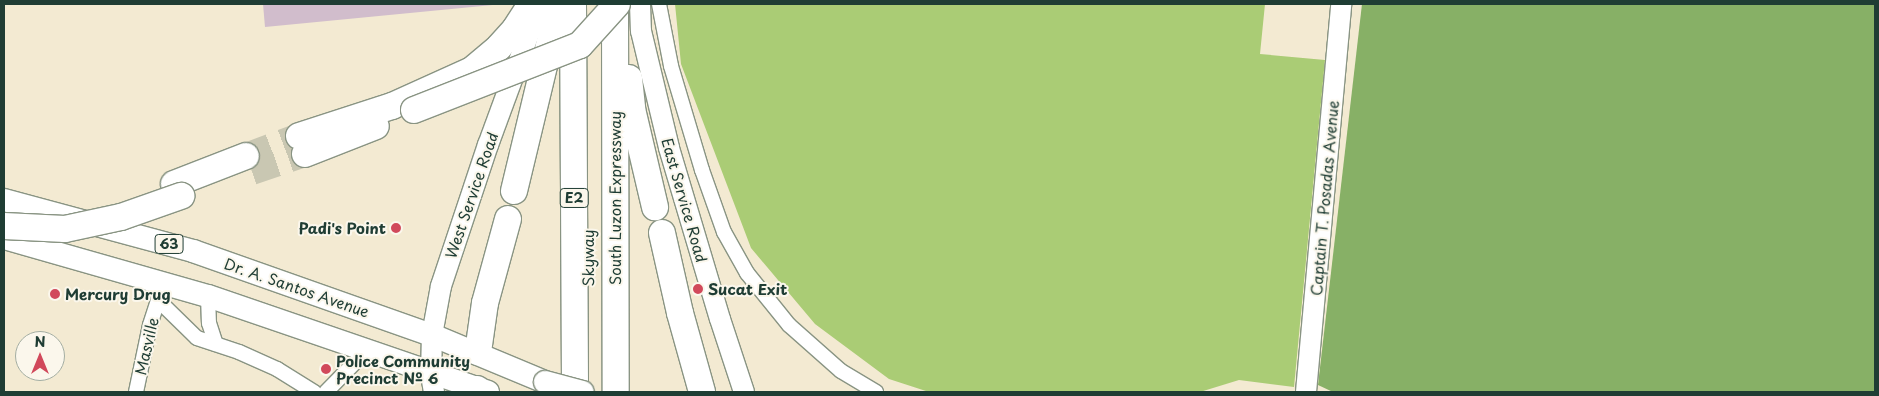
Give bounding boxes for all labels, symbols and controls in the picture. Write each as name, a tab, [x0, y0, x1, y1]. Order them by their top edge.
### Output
street label: Captain T. Posadas Avenue	[1307, 100, 1341, 296]
street label: South Luzon Expressway	[606, 110, 624, 286]
street label: West Service Road	[441, 130, 501, 260]
street label: East Service Road	[659, 136, 711, 264]
road number: E2	[559, 187, 589, 210]
place label: Padi's Point	[298, 219, 386, 237]
marker: Padi's Point	[390, 222, 402, 234]
street label: Skyway	[579, 229, 597, 287]
road number: 63	[154, 232, 184, 255]
street label: Dr. A. Santos Avenue	[222, 254, 372, 320]
place label: Sucat Exit	[708, 280, 787, 298]
marker: Sucat Exit	[692, 283, 704, 295]
place label: Mercury Drug	[65, 285, 171, 303]
marker: Mercury Drug	[49, 288, 61, 300]
street label: Masville	[131, 316, 161, 376]
north arrow	[15, 331, 65, 381]
text: N	[34, 331, 46, 352]
place label: Police Community Precinct № 6	[336, 351, 471, 386]
marker: Police Community Precinct № 6	[320, 363, 332, 375]

